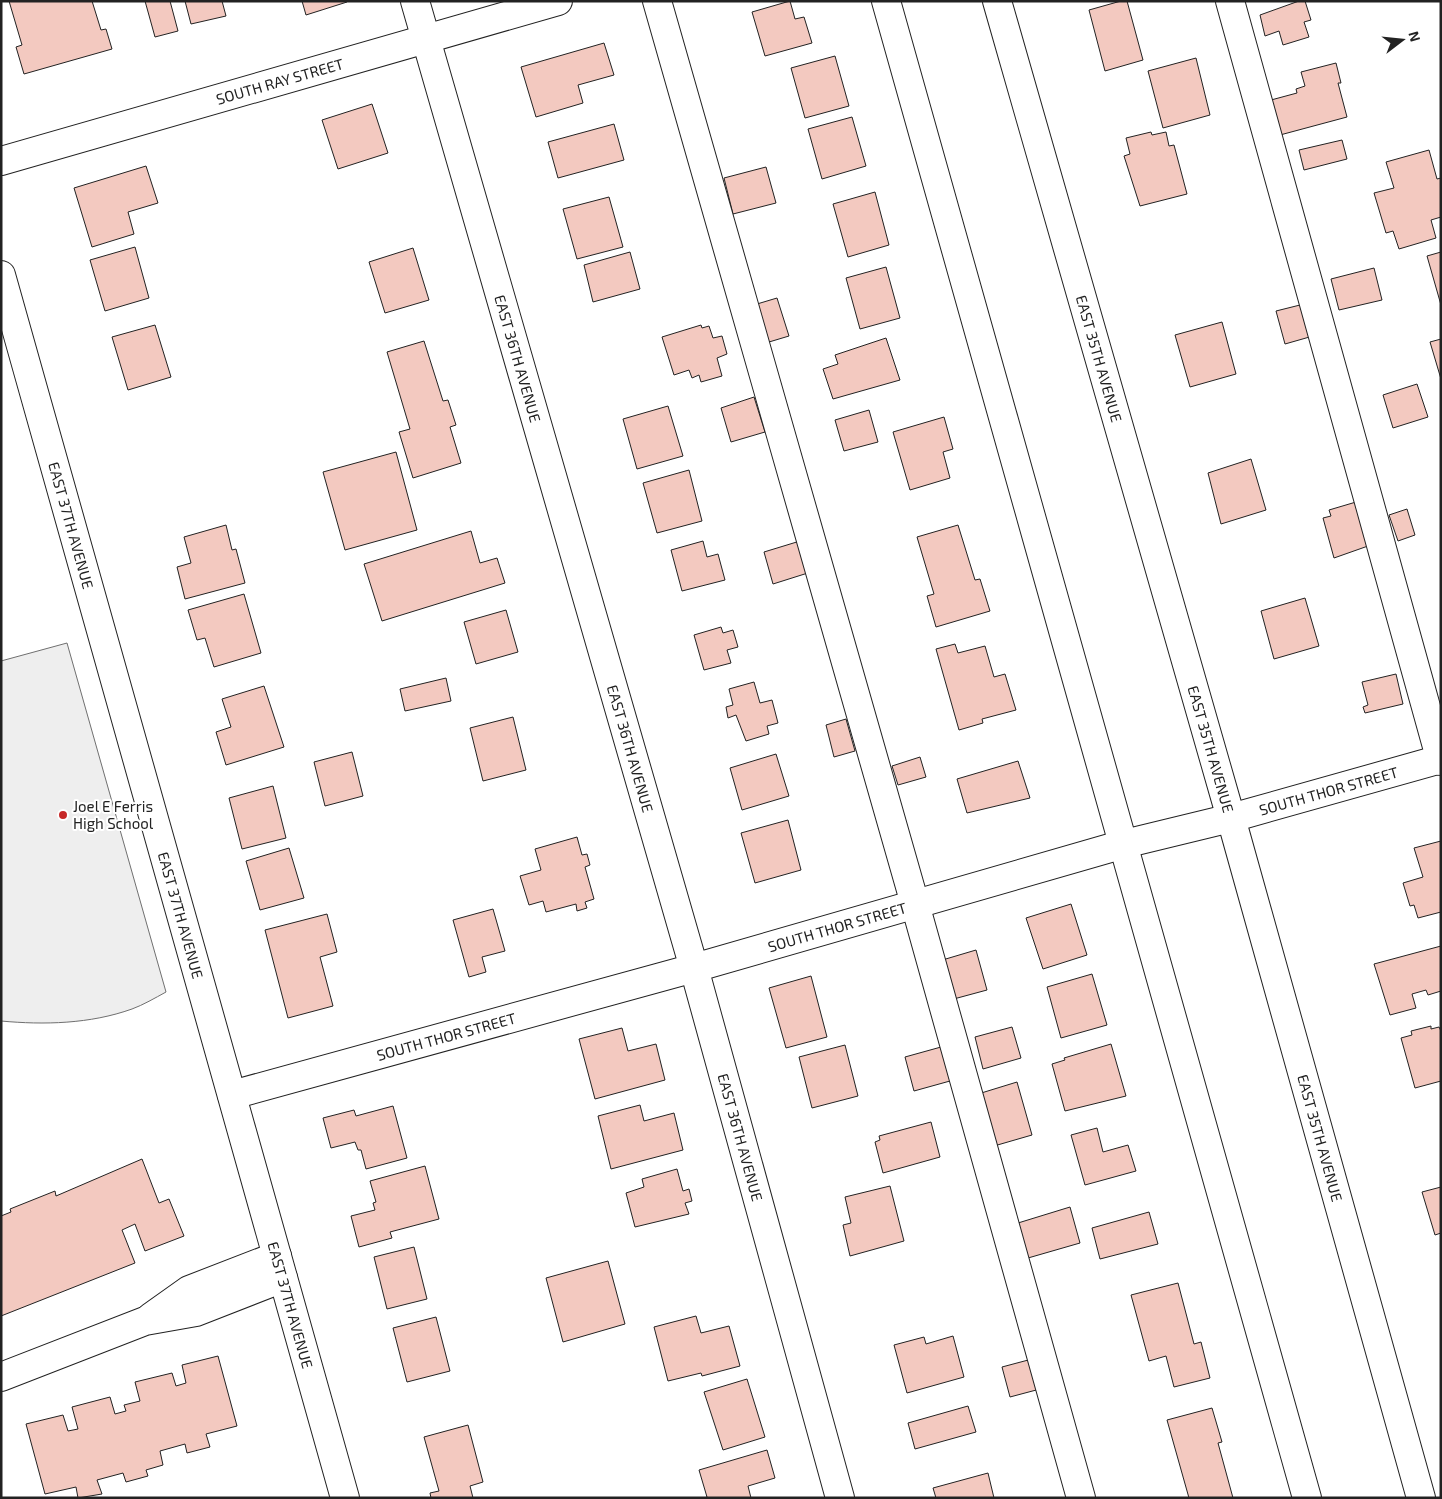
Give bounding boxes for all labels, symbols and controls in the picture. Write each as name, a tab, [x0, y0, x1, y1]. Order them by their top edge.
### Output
north arrow	[1377, 15, 1427, 65]
text: N	[1405, 29, 1425, 43]
street label: SOUTH RAY STREET	[214, 54, 346, 108]
street label: EAST 36TH AVENUE	[491, 293, 545, 424]
street label: EAST 35TH AVENUE	[1073, 293, 1126, 424]
street label: EAST 37TH AVENUE	[45, 460, 98, 591]
street label: EAST 36TH AVENUE	[604, 683, 658, 814]
street label: EAST 35TH AVENUE	[1184, 683, 1238, 815]
street label: SOUTH THOR STREET	[1257, 762, 1400, 819]
place label: Joel E Ferris High School	[73, 797, 154, 832]
marker: Joel E Ferris High School	[57, 809, 69, 821]
street label: EAST 37TH AVENUE	[155, 850, 207, 981]
street label: SOUTH THOR STREET	[766, 898, 909, 955]
street label: SOUTH THOR STREET	[374, 1008, 518, 1064]
street label: EAST 36TH AVENUE	[714, 1071, 767, 1203]
street label: EAST 35TH AVENUE	[1294, 1072, 1347, 1204]
street label: EAST 37TH AVENUE	[264, 1240, 317, 1371]

